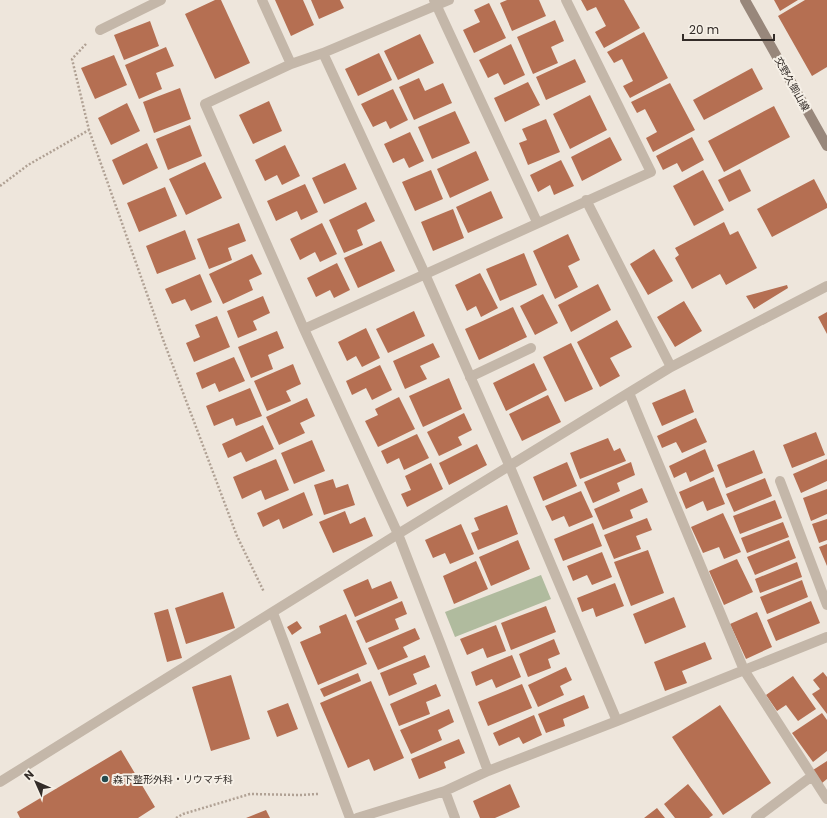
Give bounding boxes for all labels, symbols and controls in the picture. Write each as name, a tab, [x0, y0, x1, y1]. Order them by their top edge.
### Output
scale bar	[683, 16, 774, 42]
text: 20 m	[689, 21, 719, 38]
street label: 交野久御山線	[771, 54, 813, 114]
north arrow	[16, 762, 56, 802]
text: N	[20, 766, 38, 784]
place label: 森下整形外科・リウマチ科	[113, 772, 233, 787]
marker: 森下整形外科・リウマチ科	[100, 774, 110, 784]

